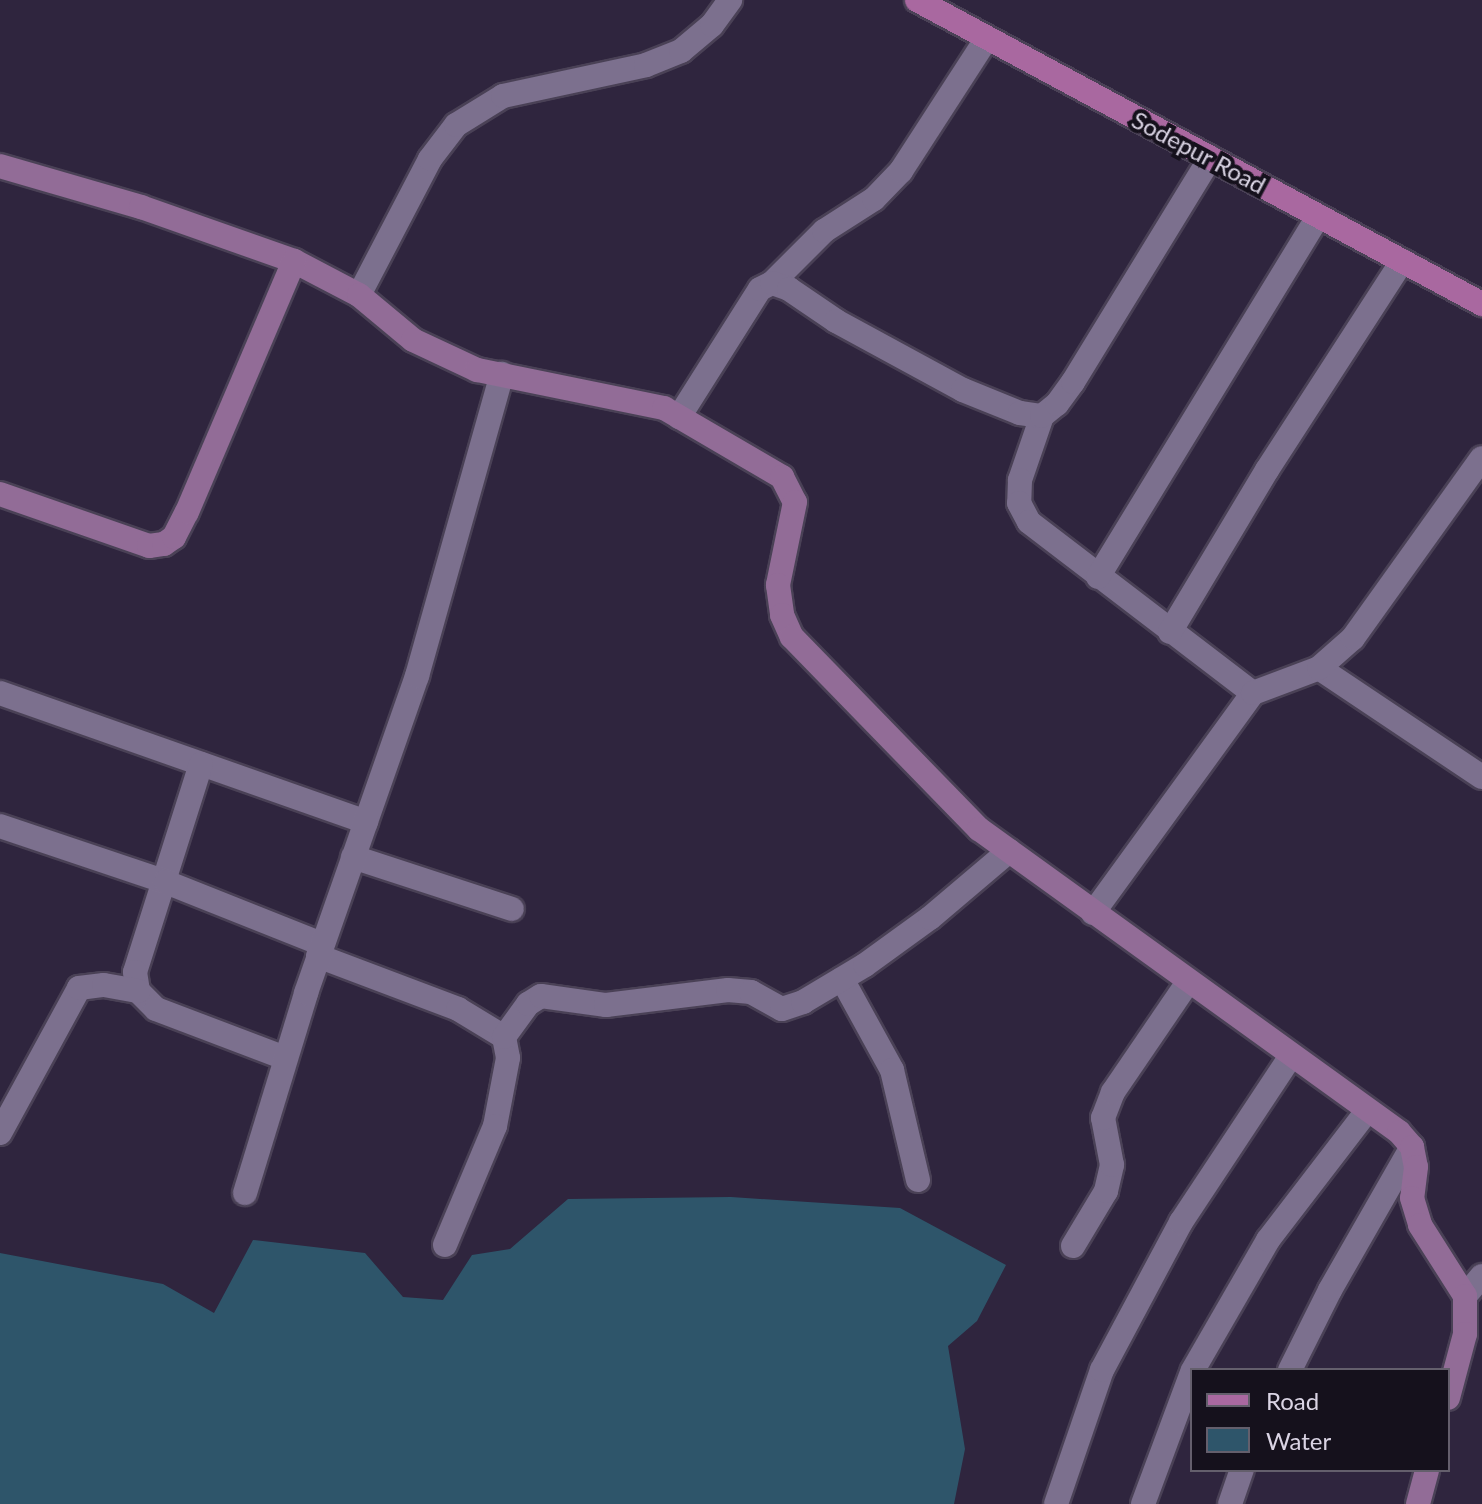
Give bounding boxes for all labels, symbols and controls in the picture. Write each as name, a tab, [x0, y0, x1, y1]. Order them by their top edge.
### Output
street label: Sodepur Road	[1127, 105, 1271, 199]
legend	[1190, 1368, 1450, 1472]
text: Road	[1266, 1386, 1319, 1415]
text: Water	[1266, 1426, 1331, 1455]

